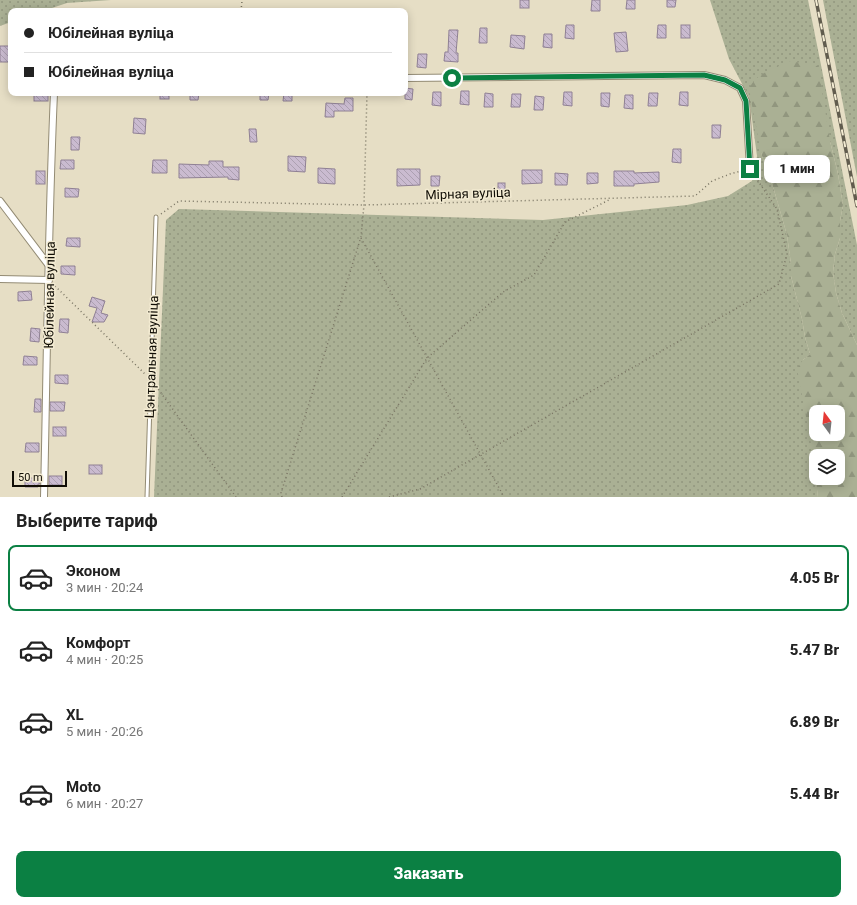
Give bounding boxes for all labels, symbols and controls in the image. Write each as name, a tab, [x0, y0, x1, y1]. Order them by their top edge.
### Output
text: Юбілейная вуліца	[48, 24, 174, 42]
text: Юбілейная вуліца	[48, 63, 174, 81]
route start	[443, 69, 461, 87]
callout: 1 мин	[764, 155, 830, 183]
route end	[741, 160, 759, 178]
text: 1 мин	[779, 161, 815, 176]
street label: Мірная вуліца	[425, 185, 511, 202]
street label: Юбілейная вуліца	[41, 241, 58, 349]
street label: Цэнтральная вуліца	[142, 295, 161, 419]
north arrow	[809, 405, 845, 441]
map controls	[809, 405, 845, 485]
button: layers	[809, 449, 845, 485]
scale bar	[12, 469, 67, 488]
text: 50 m	[18, 471, 43, 484]
text: Выберите тариф	[16, 510, 158, 531]
icon: car	[18, 560, 54, 596]
text: Эконом	[66, 562, 121, 580]
text: 4.05 Br	[790, 569, 839, 587]
text: 3 мин · 20:24	[66, 580, 143, 595]
icon: car	[18, 632, 54, 668]
text: Комфорт	[66, 634, 130, 652]
text: 5.47 Br	[790, 641, 839, 659]
text: 4 мин · 20:25	[66, 652, 143, 667]
icon: car	[18, 704, 54, 740]
text: XL	[66, 706, 84, 724]
text: 6.89 Br	[790, 713, 839, 731]
text: 5 мин · 20:26	[66, 724, 143, 739]
icon: car	[18, 776, 54, 812]
text: Moto	[66, 778, 101, 796]
text: 5.44 Br	[790, 785, 839, 803]
text: 6 мин · 20:27	[66, 796, 143, 811]
button: Заказать	[16, 851, 841, 897]

